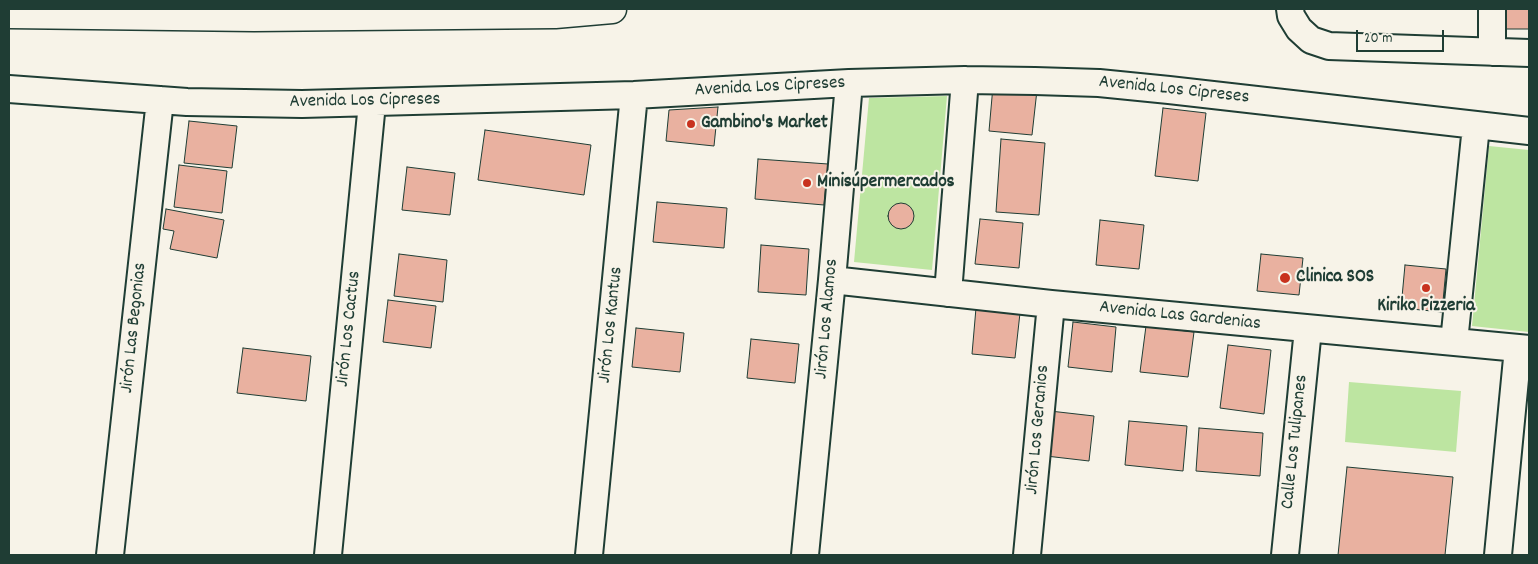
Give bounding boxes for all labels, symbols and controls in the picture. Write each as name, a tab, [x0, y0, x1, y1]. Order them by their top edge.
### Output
scale bar	[1358, 20, 1446, 52]
text: 20 m	[1364, 28, 1392, 50]
street label: Avenida Los Cipreses	[1098, 72, 1250, 110]
street label: Avenida Los Cipreses	[694, 73, 846, 103]
street label: Avenida Los Cipreses	[289, 89, 441, 115]
place label: Gambino's Market	[701, 113, 828, 135]
marker: Gambino's Market	[685, 118, 697, 130]
place label: Minisúpermercados	[817, 172, 955, 194]
marker: Minisúpermercados	[801, 177, 813, 189]
street label: Jirón Los Alamos	[811, 258, 845, 380]
street label: Jirón Las Begonias	[117, 261, 153, 395]
street label: Jirón Los Kantus	[595, 265, 629, 385]
place label: Clinica SOS	[1296, 267, 1374, 289]
street label: Jirón Los Cactus	[333, 270, 367, 388]
marker: Clinica SOS	[1278, 271, 1292, 285]
marker: Kiriko Pizzeria	[1420, 282, 1432, 294]
place label: Kiriko Pizzeria	[1377, 296, 1475, 318]
street label: Avenida Las Gardenias	[1098, 297, 1262, 337]
street label: Jirón Los Geranios	[1022, 364, 1056, 496]
street label: Calle Los Tulipanes	[1278, 374, 1314, 510]

